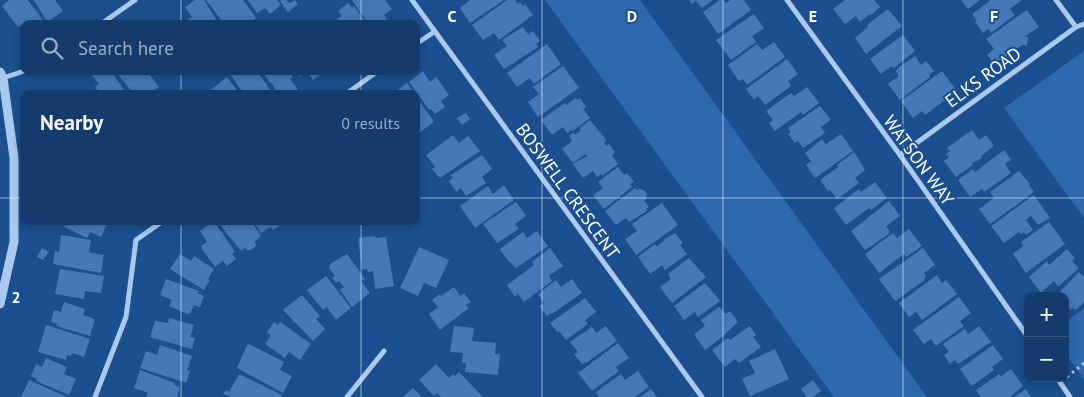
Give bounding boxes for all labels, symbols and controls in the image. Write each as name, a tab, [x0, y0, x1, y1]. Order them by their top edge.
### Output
text: C	[448, 6, 457, 26]
text: D	[627, 6, 637, 26]
text: E	[809, 6, 817, 26]
text: F	[990, 6, 998, 26]
search box	[20, 20, 420, 75]
icon: search	[38, 34, 66, 62]
text: Search here	[78, 36, 174, 60]
street label: ELKS ROAD	[940, 42, 1026, 112]
text: Nearby	[40, 109, 103, 136]
street label: WATSON WAY	[879, 110, 959, 210]
text: 0 results	[341, 113, 400, 133]
street label: BOSWELL CRESCENT	[511, 119, 625, 263]
text: 2	[11, 287, 21, 307]
map controls	[1024, 292, 1069, 382]
button: +	[1024, 292, 1069, 337]
button: −	[1024, 337, 1069, 382]

